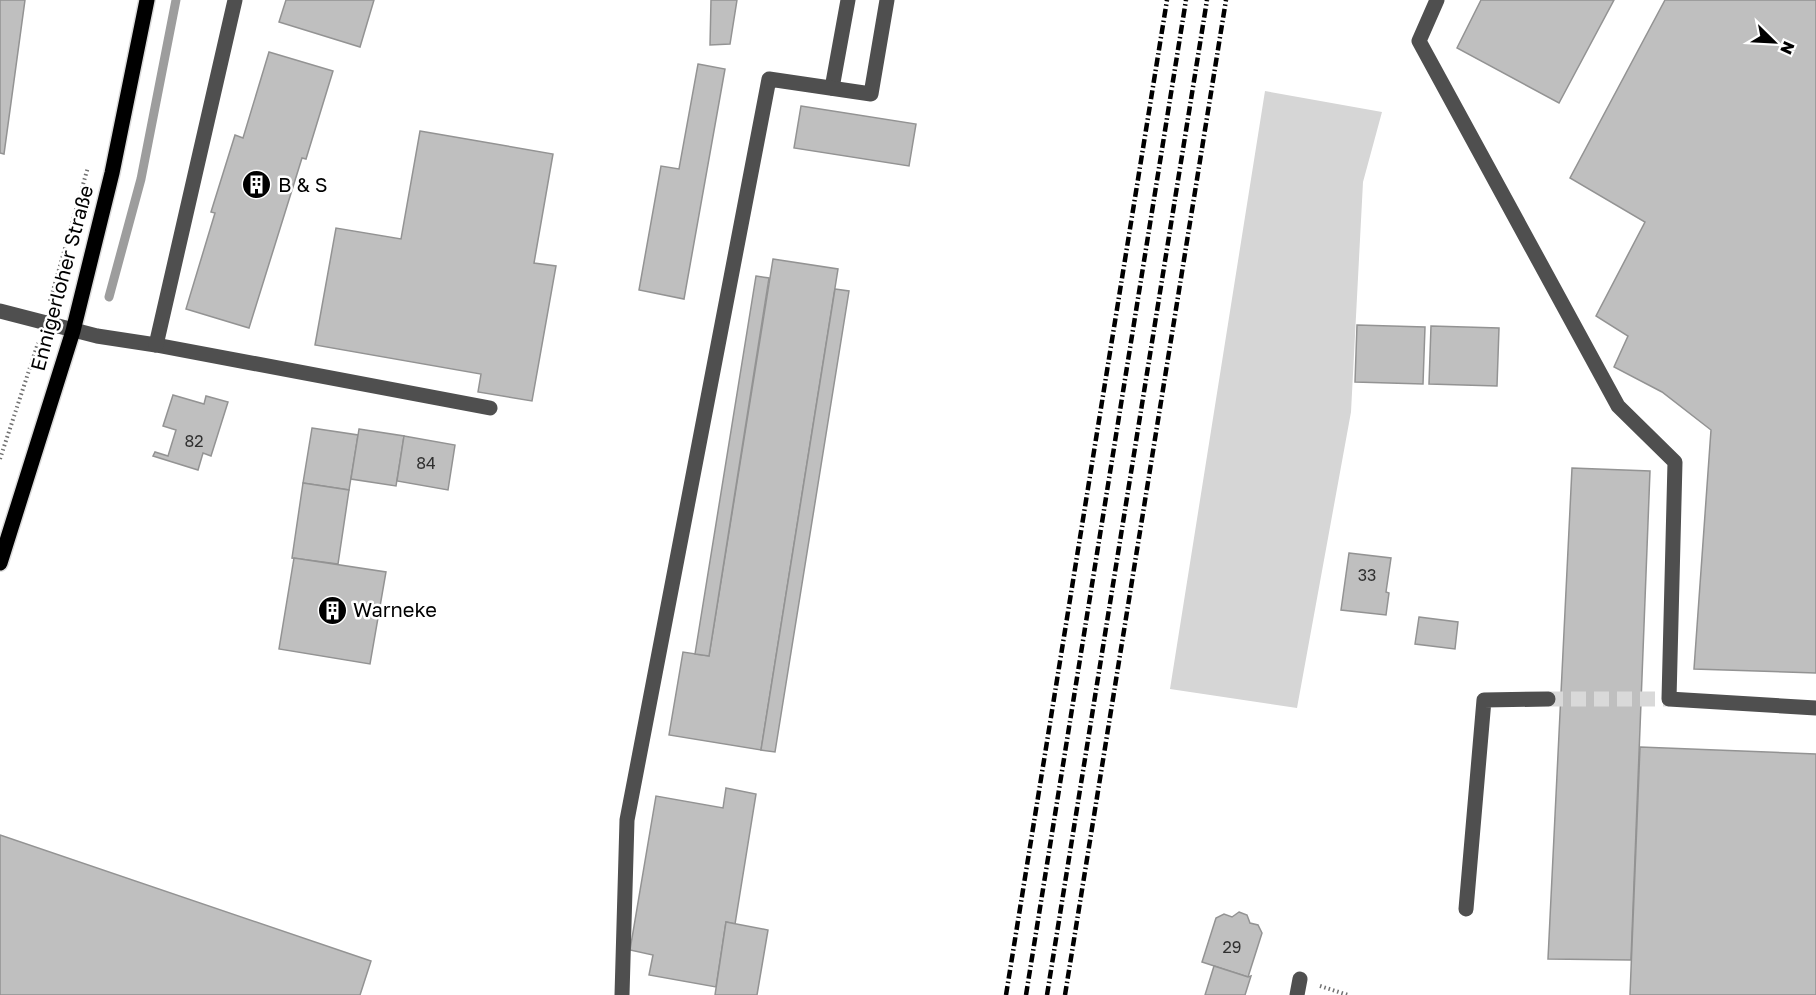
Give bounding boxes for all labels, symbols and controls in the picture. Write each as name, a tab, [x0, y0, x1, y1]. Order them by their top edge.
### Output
north arrow	[1744, 12, 1804, 72]
text: N	[1776, 38, 1799, 58]
building icon: B & S	[241, 169, 273, 201]
place label: B & S	[278, 172, 328, 196]
street label: Ennigerloher Straße	[25, 182, 97, 373]
house number: 82	[184, 431, 204, 451]
house number: 84	[416, 453, 436, 473]
house number: 33	[1358, 565, 1376, 585]
building icon: Warneke	[316, 594, 348, 626]
place label: Warneke	[353, 597, 437, 621]
house number: 29	[1223, 937, 1241, 957]

